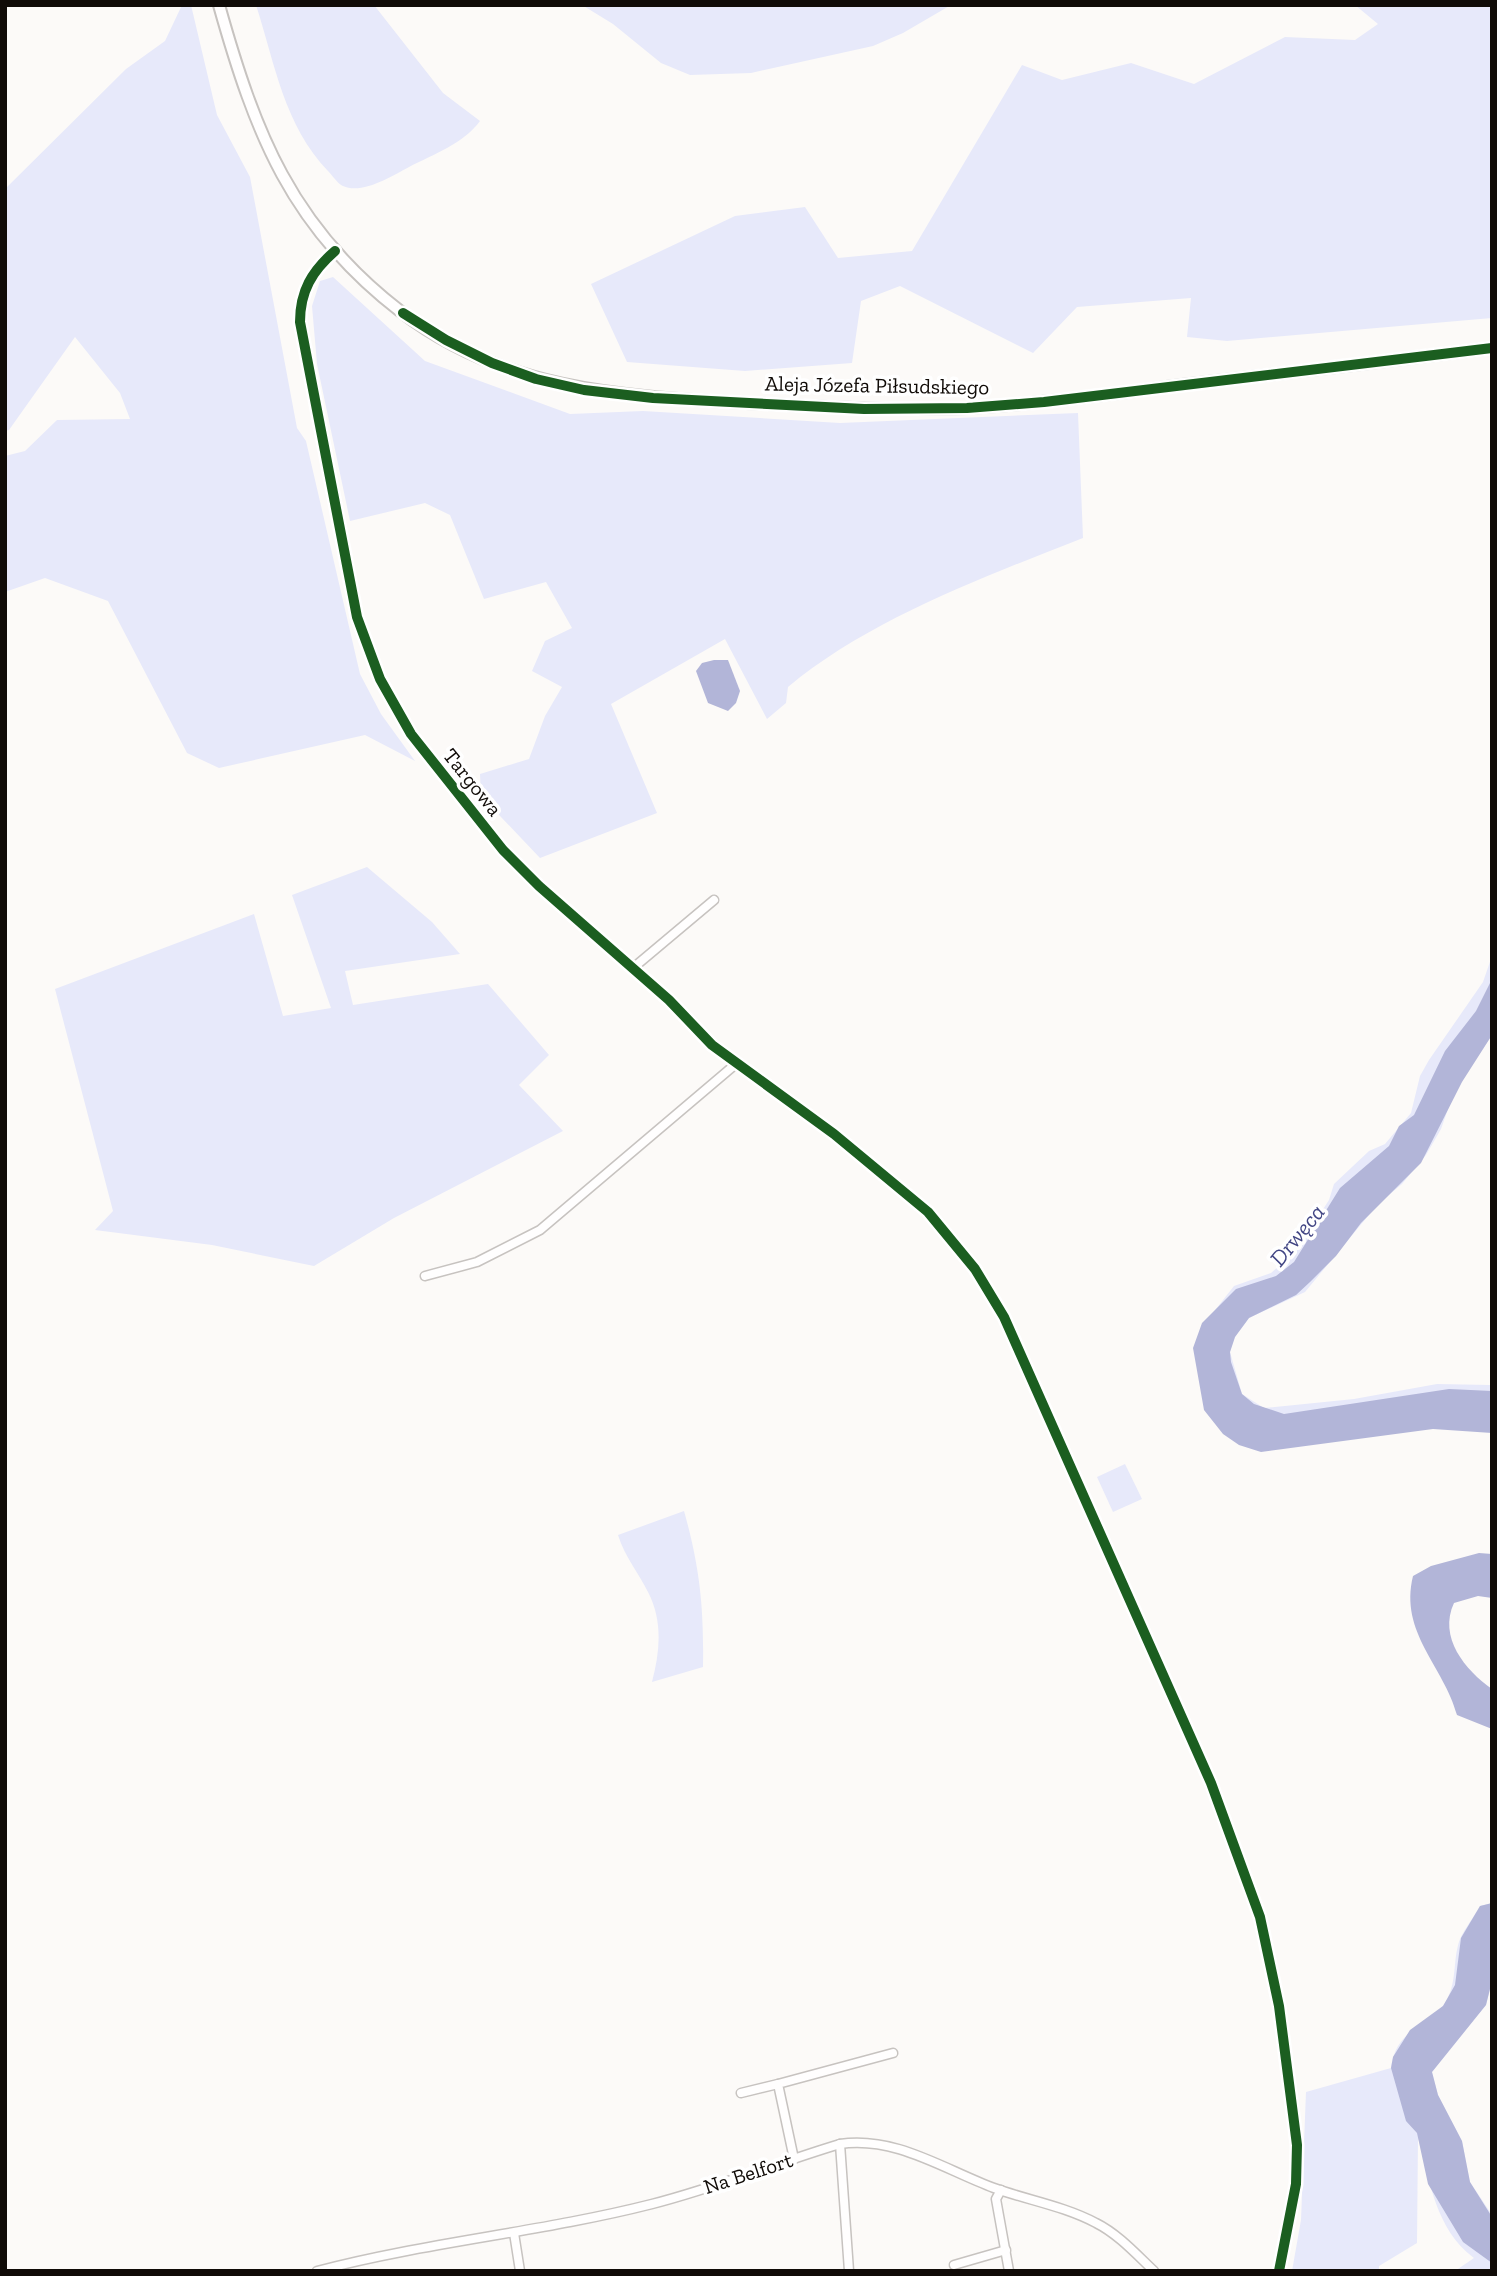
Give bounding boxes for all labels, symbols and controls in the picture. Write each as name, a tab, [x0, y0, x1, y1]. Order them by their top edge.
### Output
street label: Aleja Józefa Piłsudskiego	[765, 371, 989, 400]
street label: Targowa	[438, 743, 508, 821]
water label: Drwęca	[1264, 1198, 1330, 1272]
street label: Na Belfort	[700, 2147, 796, 2199]

